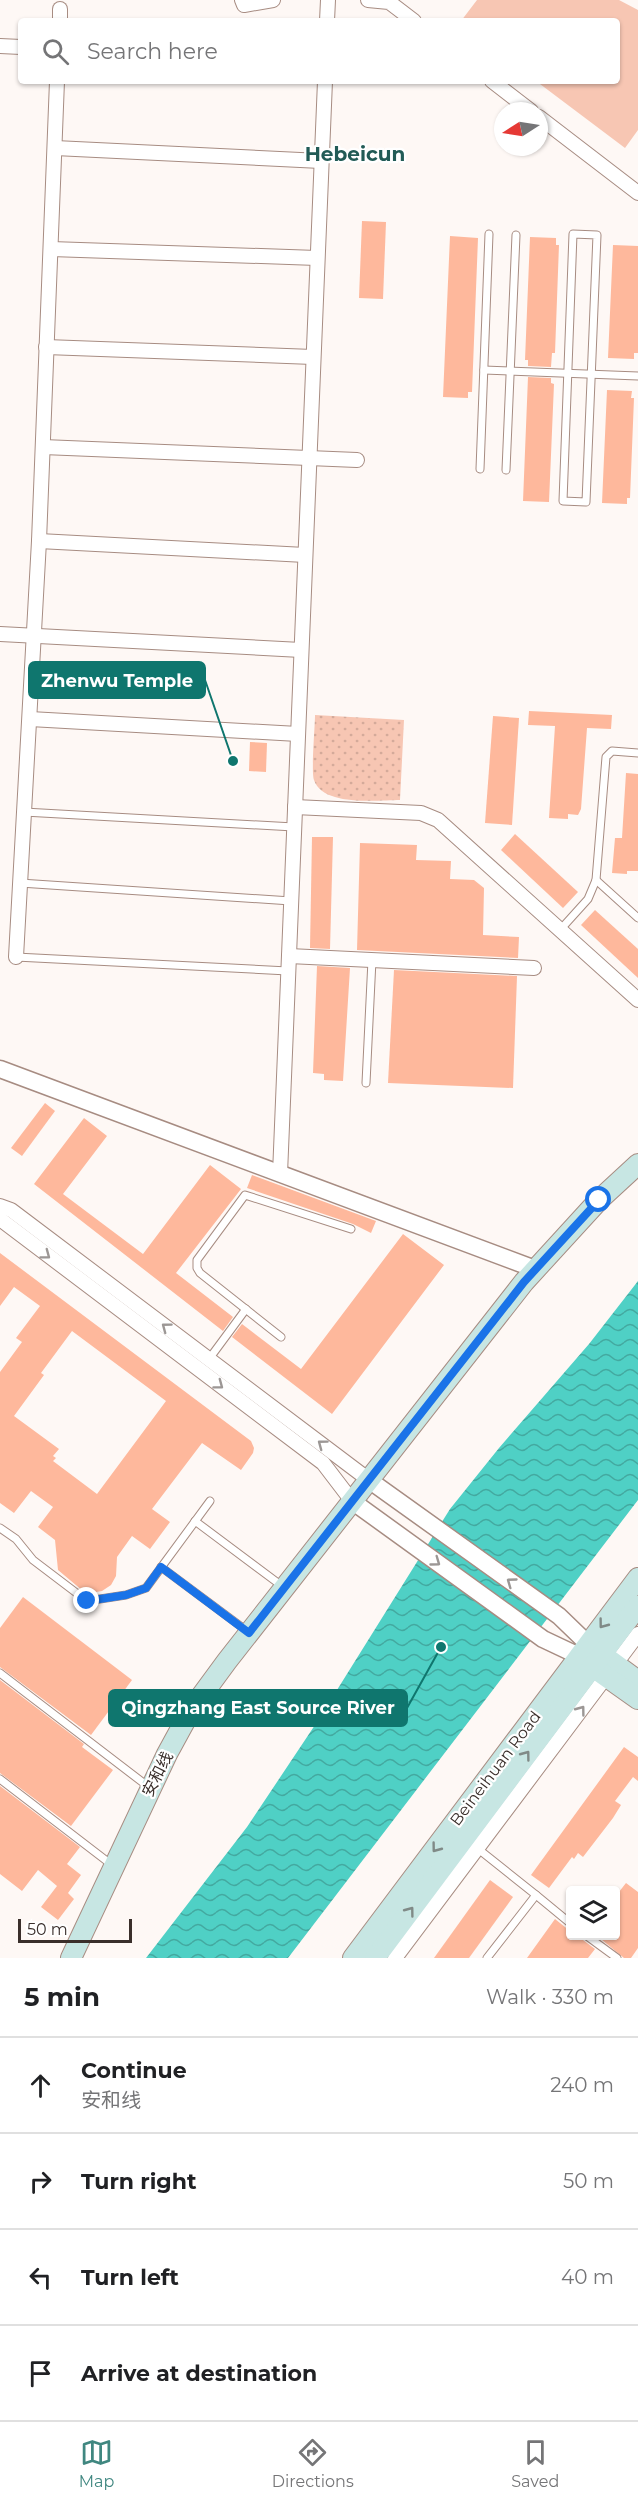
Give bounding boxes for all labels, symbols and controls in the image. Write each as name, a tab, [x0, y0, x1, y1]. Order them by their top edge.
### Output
search box	[18, 18, 620, 84]
icon: search	[39, 35, 72, 68]
text: Search here	[87, 38, 218, 65]
north arrow	[494, 102, 548, 156]
district label: Hebeicun	[305, 142, 405, 166]
callout: Zhenwu Temple	[29, 662, 205, 698]
text: Zhenwu Temple	[41, 670, 193, 692]
route start	[585, 1186, 611, 1212]
one-way arrow	[40, 1248, 51, 1259]
one-way arrow	[162, 1323, 173, 1334]
one-way arrow	[212, 1377, 223, 1388]
one-way arrow	[318, 1440, 329, 1451]
one-way arrow	[430, 1555, 441, 1566]
one-way arrow	[507, 1578, 518, 1589]
route end	[73, 1587, 99, 1613]
one-way arrow	[599, 1618, 610, 1629]
callout: Qingzhang East Source River	[109, 1690, 407, 1726]
text: Qingzhang East Source River	[121, 1697, 395, 1719]
one-way arrow	[574, 1705, 585, 1716]
street label: Beineihuan Road	[446, 1707, 545, 1829]
street label: 安和线	[138, 1749, 177, 1800]
one-way arrow	[519, 1750, 530, 1761]
one-way arrow	[432, 1841, 443, 1852]
map controls	[566, 1886, 620, 1940]
button: layers	[566, 1886, 620, 1940]
one-way arrow	[403, 1907, 414, 1918]
scale bar	[18, 1916, 132, 1944]
text: 50 m	[27, 1920, 68, 1939]
text: 5 min	[24, 1981, 100, 2013]
text: Walk · 330 m	[486, 1985, 614, 2009]
text: Continue	[81, 2057, 187, 2084]
icon: ahead	[24, 2069, 57, 2102]
text: 240 m	[550, 2073, 614, 2097]
text: 安和线	[81, 2088, 141, 2112]
icon: right	[24, 2165, 57, 2198]
text: Turn right	[81, 2168, 196, 2195]
text: 50 m	[563, 2169, 614, 2193]
icon: left	[24, 2261, 57, 2294]
text: Turn left	[81, 2264, 179, 2291]
text: 40 m	[561, 2265, 614, 2289]
icon: arrive	[24, 2357, 57, 2390]
text: Arrive at destination	[81, 2360, 317, 2387]
tab: Map	[79, 2436, 114, 2491]
tab: Directions	[272, 2436, 354, 2491]
tab: Saved	[511, 2436, 559, 2491]

